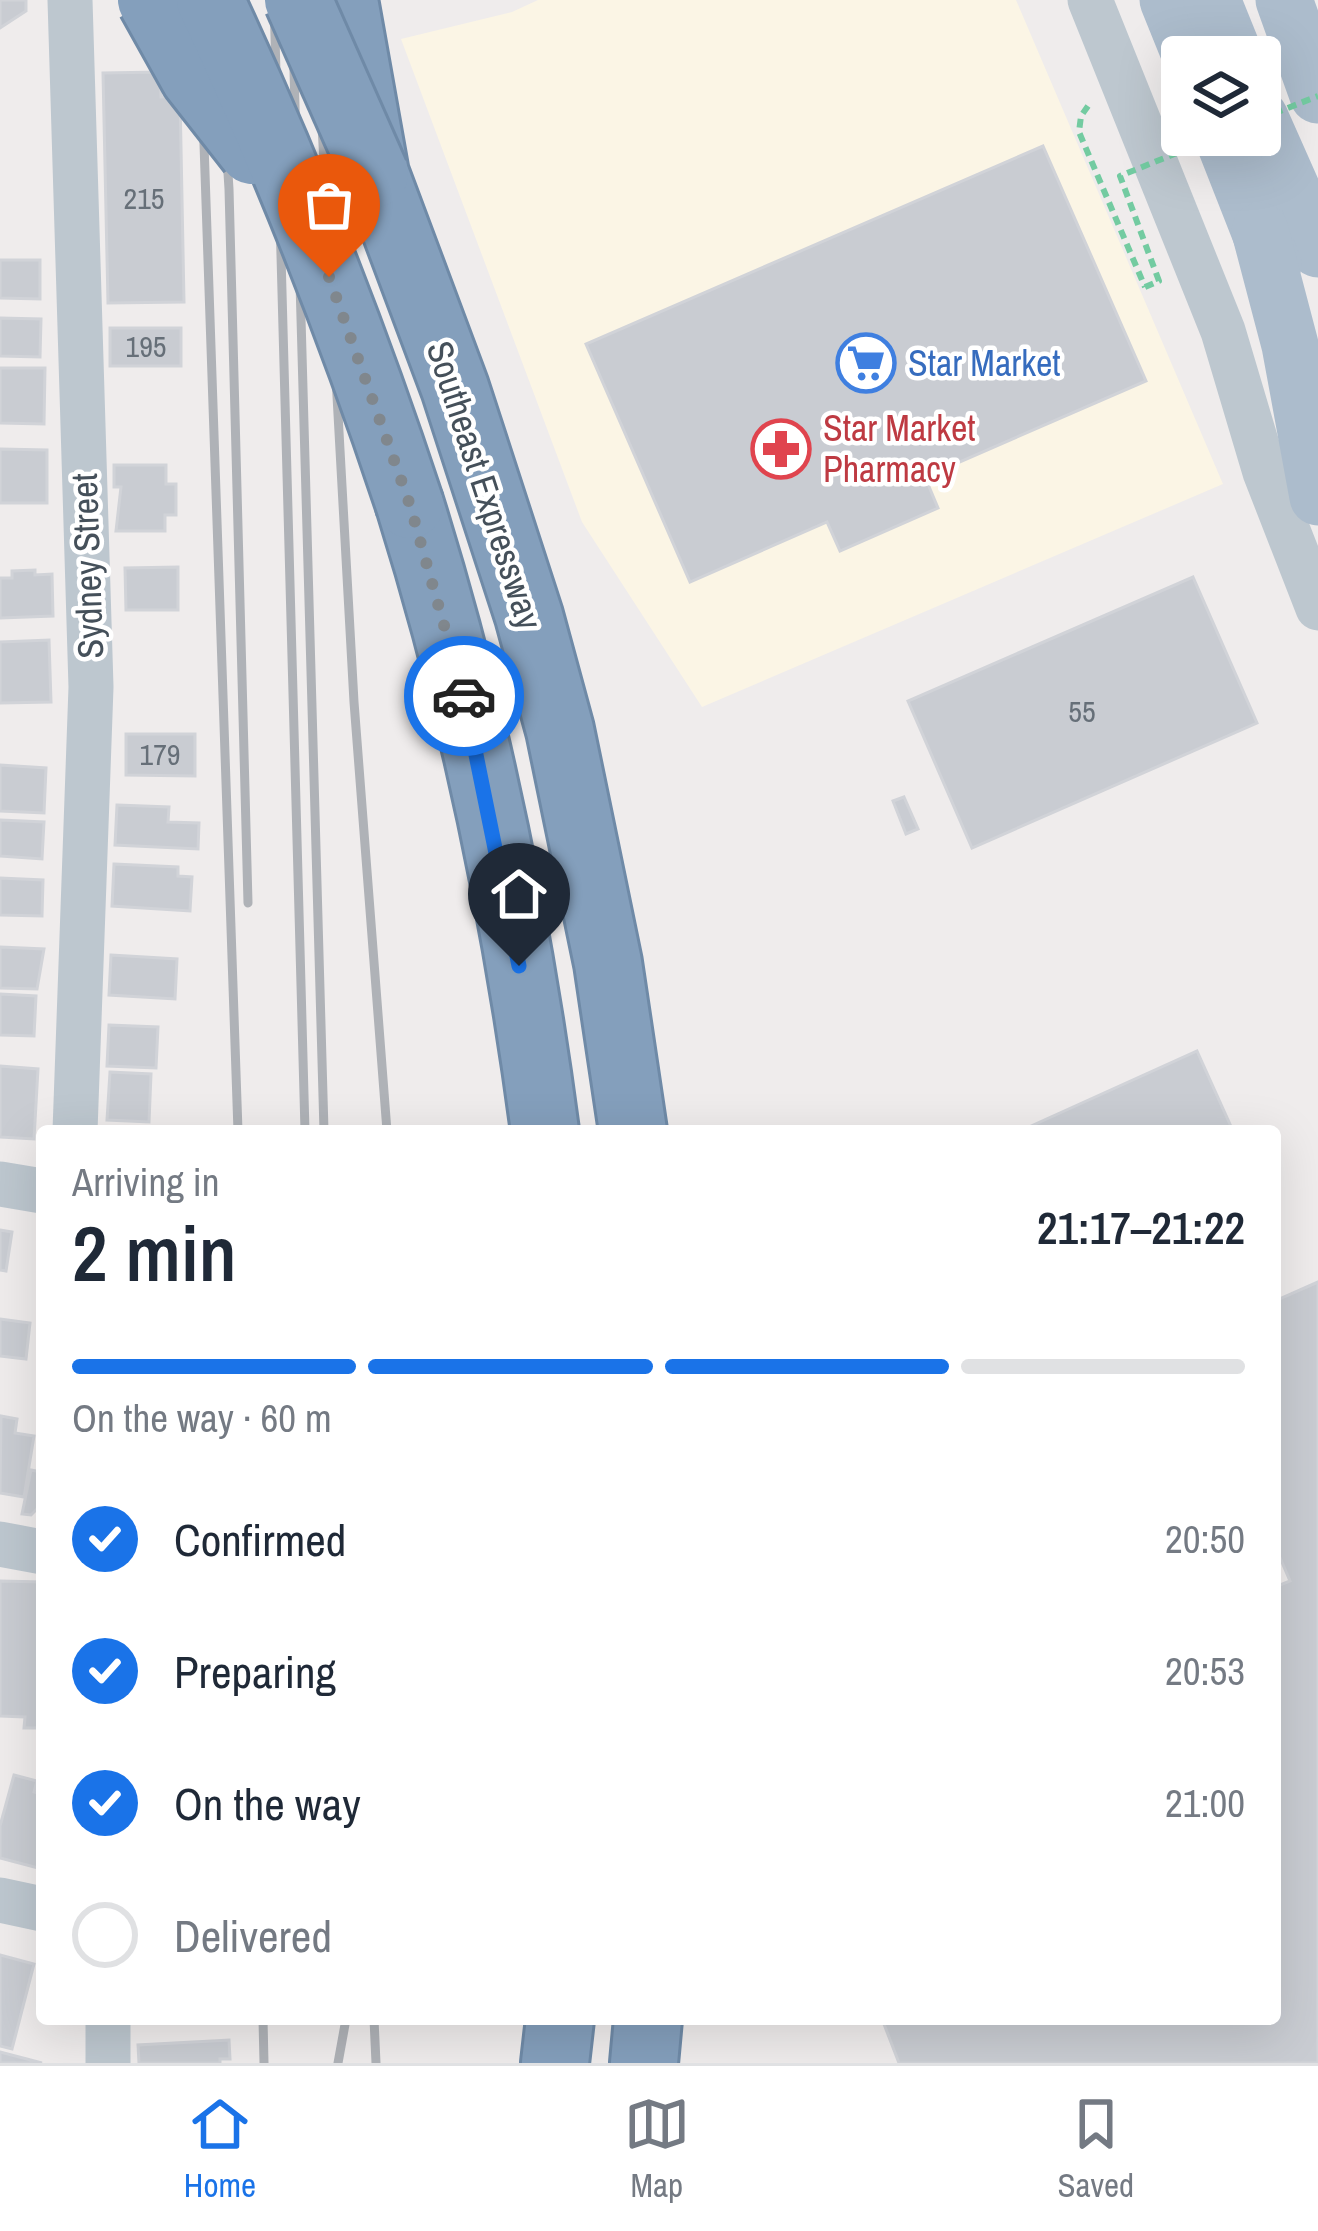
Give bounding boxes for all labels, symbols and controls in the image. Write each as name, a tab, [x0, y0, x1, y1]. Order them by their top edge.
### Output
map controls	[1161, 36, 1281, 156]
button: layers	[1161, 36, 1281, 156]
pin	[278, 154, 380, 277]
icon: bag	[296, 172, 362, 238]
house number: 215	[123, 178, 165, 218]
house number: 195	[125, 326, 167, 366]
supermarket icon: Star Market	[835, 332, 897, 394]
street label: Southeast Expressway	[416, 335, 554, 635]
place label: Star Market	[908, 339, 1061, 387]
place label: Star Market Pharmacy	[823, 404, 976, 493]
pharmacy icon: Star Market Pharmacy	[750, 418, 812, 480]
street label: Sydney Street	[60, 473, 114, 659]
courier	[404, 636, 524, 756]
icon: car	[431, 663, 497, 729]
house number: 55	[1068, 691, 1096, 731]
house number: 179	[139, 734, 181, 774]
pin	[468, 843, 570, 966]
icon: home	[486, 861, 552, 927]
text: Arriving in	[72, 1156, 220, 1208]
text: 21:17–21:22	[1037, 1197, 1245, 1258]
text: 2 min	[72, 1200, 237, 1305]
text: On the way · 60 m	[72, 1392, 332, 1444]
icon: check	[72, 1506, 138, 1572]
text: Confirmed	[174, 1509, 346, 1570]
text: 20:50	[1165, 1513, 1245, 1565]
icon: check	[72, 1638, 138, 1704]
text: Preparing	[174, 1641, 336, 1702]
text: 20:53	[1165, 1645, 1245, 1697]
icon: check	[72, 1770, 138, 1836]
text: On the way	[174, 1773, 361, 1834]
text: 21:00	[1165, 1777, 1245, 1829]
text: Delivered	[174, 1905, 332, 1966]
tab: Home	[184, 2091, 256, 2207]
tab: Map	[624, 2091, 690, 2207]
tab: Saved	[1057, 2091, 1134, 2207]

